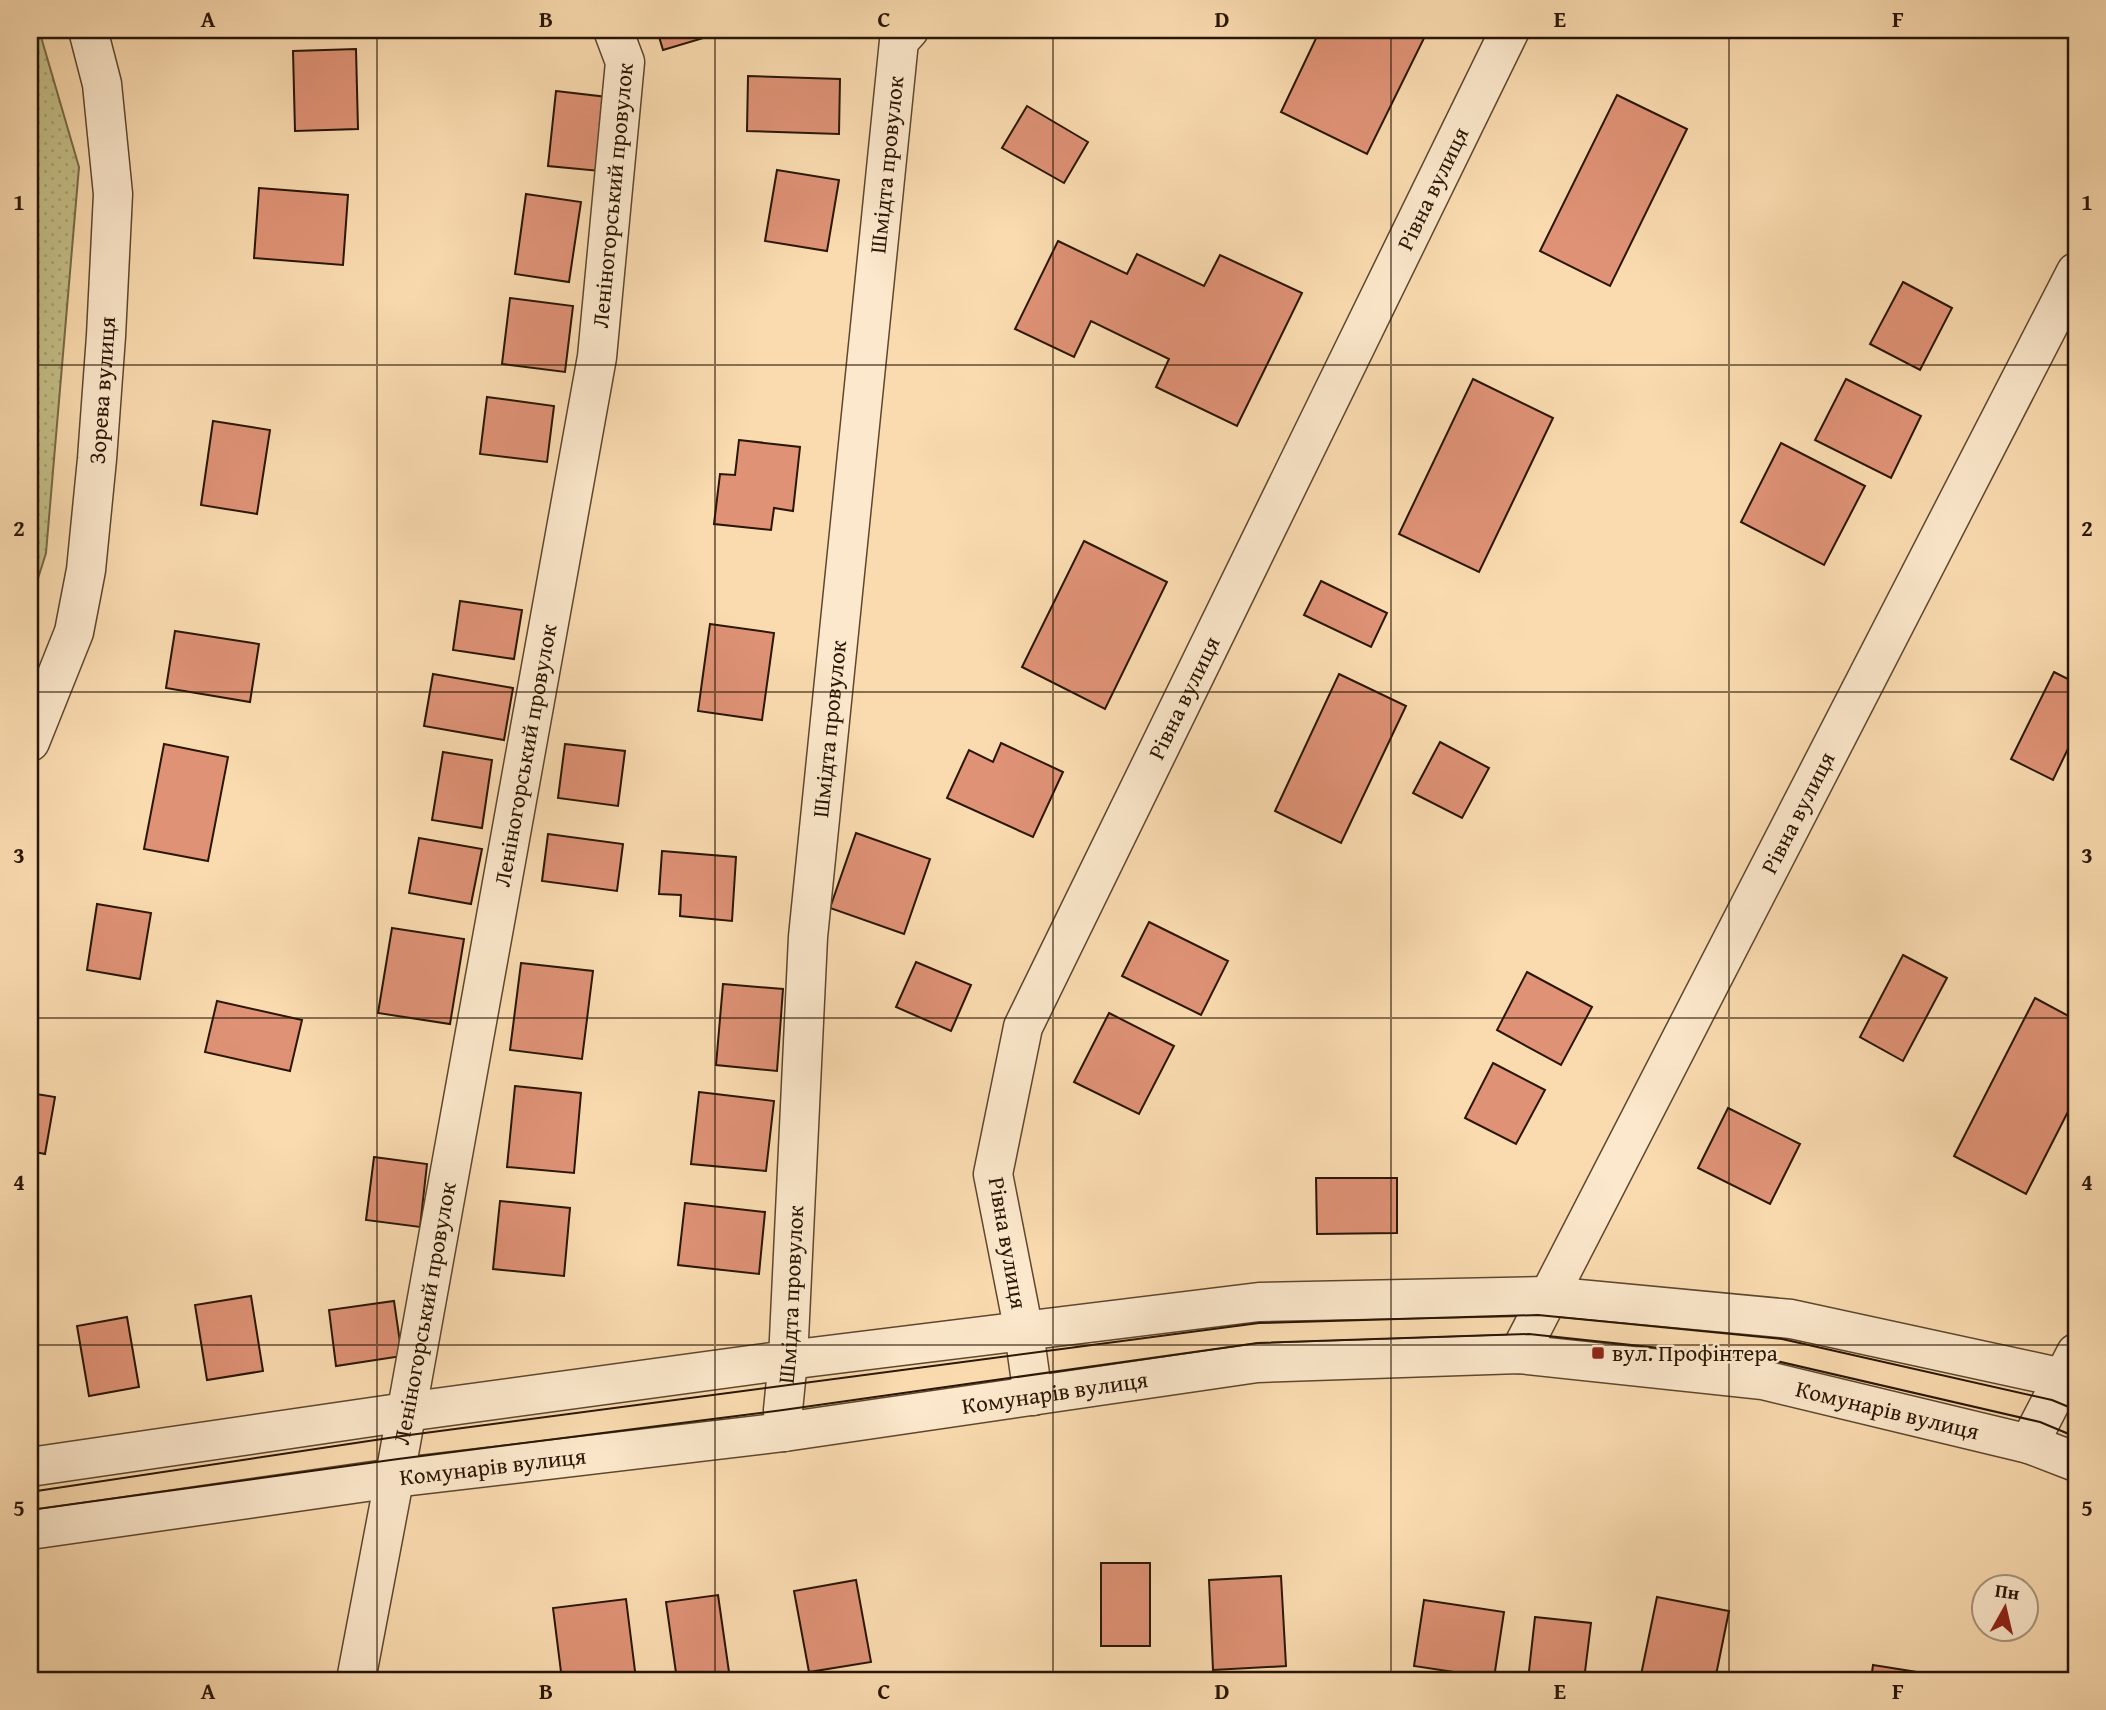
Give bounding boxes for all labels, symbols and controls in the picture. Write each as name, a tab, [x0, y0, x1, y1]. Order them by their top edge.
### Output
text: A	[201, 2, 216, 35]
text: B	[539, 2, 553, 35]
text: C	[877, 2, 891, 35]
text: D	[1215, 2, 1230, 35]
text: E	[1554, 2, 1566, 35]
text: F	[1892, 2, 1904, 35]
street label: Леніногорський провулок	[583, 61, 641, 330]
street label: Шмідта провулок	[861, 74, 911, 255]
street label: Рівна вулиця	[1388, 121, 1476, 255]
text: 1	[13, 185, 25, 218]
text: 1	[2081, 185, 2093, 218]
street label: Зорева вулиця	[80, 315, 123, 465]
text: 2	[13, 511, 25, 544]
text: 2	[2081, 511, 2093, 544]
street label: Леніногорський провулок	[485, 621, 564, 889]
street label: Рівна вулиця	[1139, 630, 1228, 765]
street label: Шмідта провулок	[803, 638, 854, 819]
street label: Рівна вулиця	[1752, 745, 1843, 879]
text: 3	[13, 838, 25, 871]
text: 3	[2081, 838, 2093, 871]
text: 4	[13, 1165, 25, 1198]
text: 4	[2081, 1165, 2093, 1198]
street label: Рівна вулиця	[981, 1174, 1036, 1312]
street label: Леніногорський провулок	[384, 1179, 464, 1447]
street label: Шмідта провулок	[769, 1204, 811, 1385]
place label: вул. Профінтера	[1612, 1336, 1778, 1369]
marker: вул. Профінтера	[1590, 1345, 1606, 1361]
street label: Комунарів вулиця	[959, 1362, 1150, 1422]
street label: Комунарів вулиця	[1793, 1371, 1983, 1448]
street label: Комунарів вулиця	[397, 1438, 588, 1493]
text: 5	[13, 1491, 25, 1524]
text: 5	[2081, 1491, 2093, 1524]
north arrow	[1969, 1574, 2039, 1644]
text: Пн	[1993, 1576, 2022, 1607]
text: A	[201, 1674, 216, 1707]
text: B	[539, 1674, 553, 1707]
text: C	[877, 1674, 891, 1707]
text: D	[1215, 1674, 1230, 1707]
text: E	[1554, 1674, 1566, 1707]
text: F	[1892, 1674, 1904, 1707]

